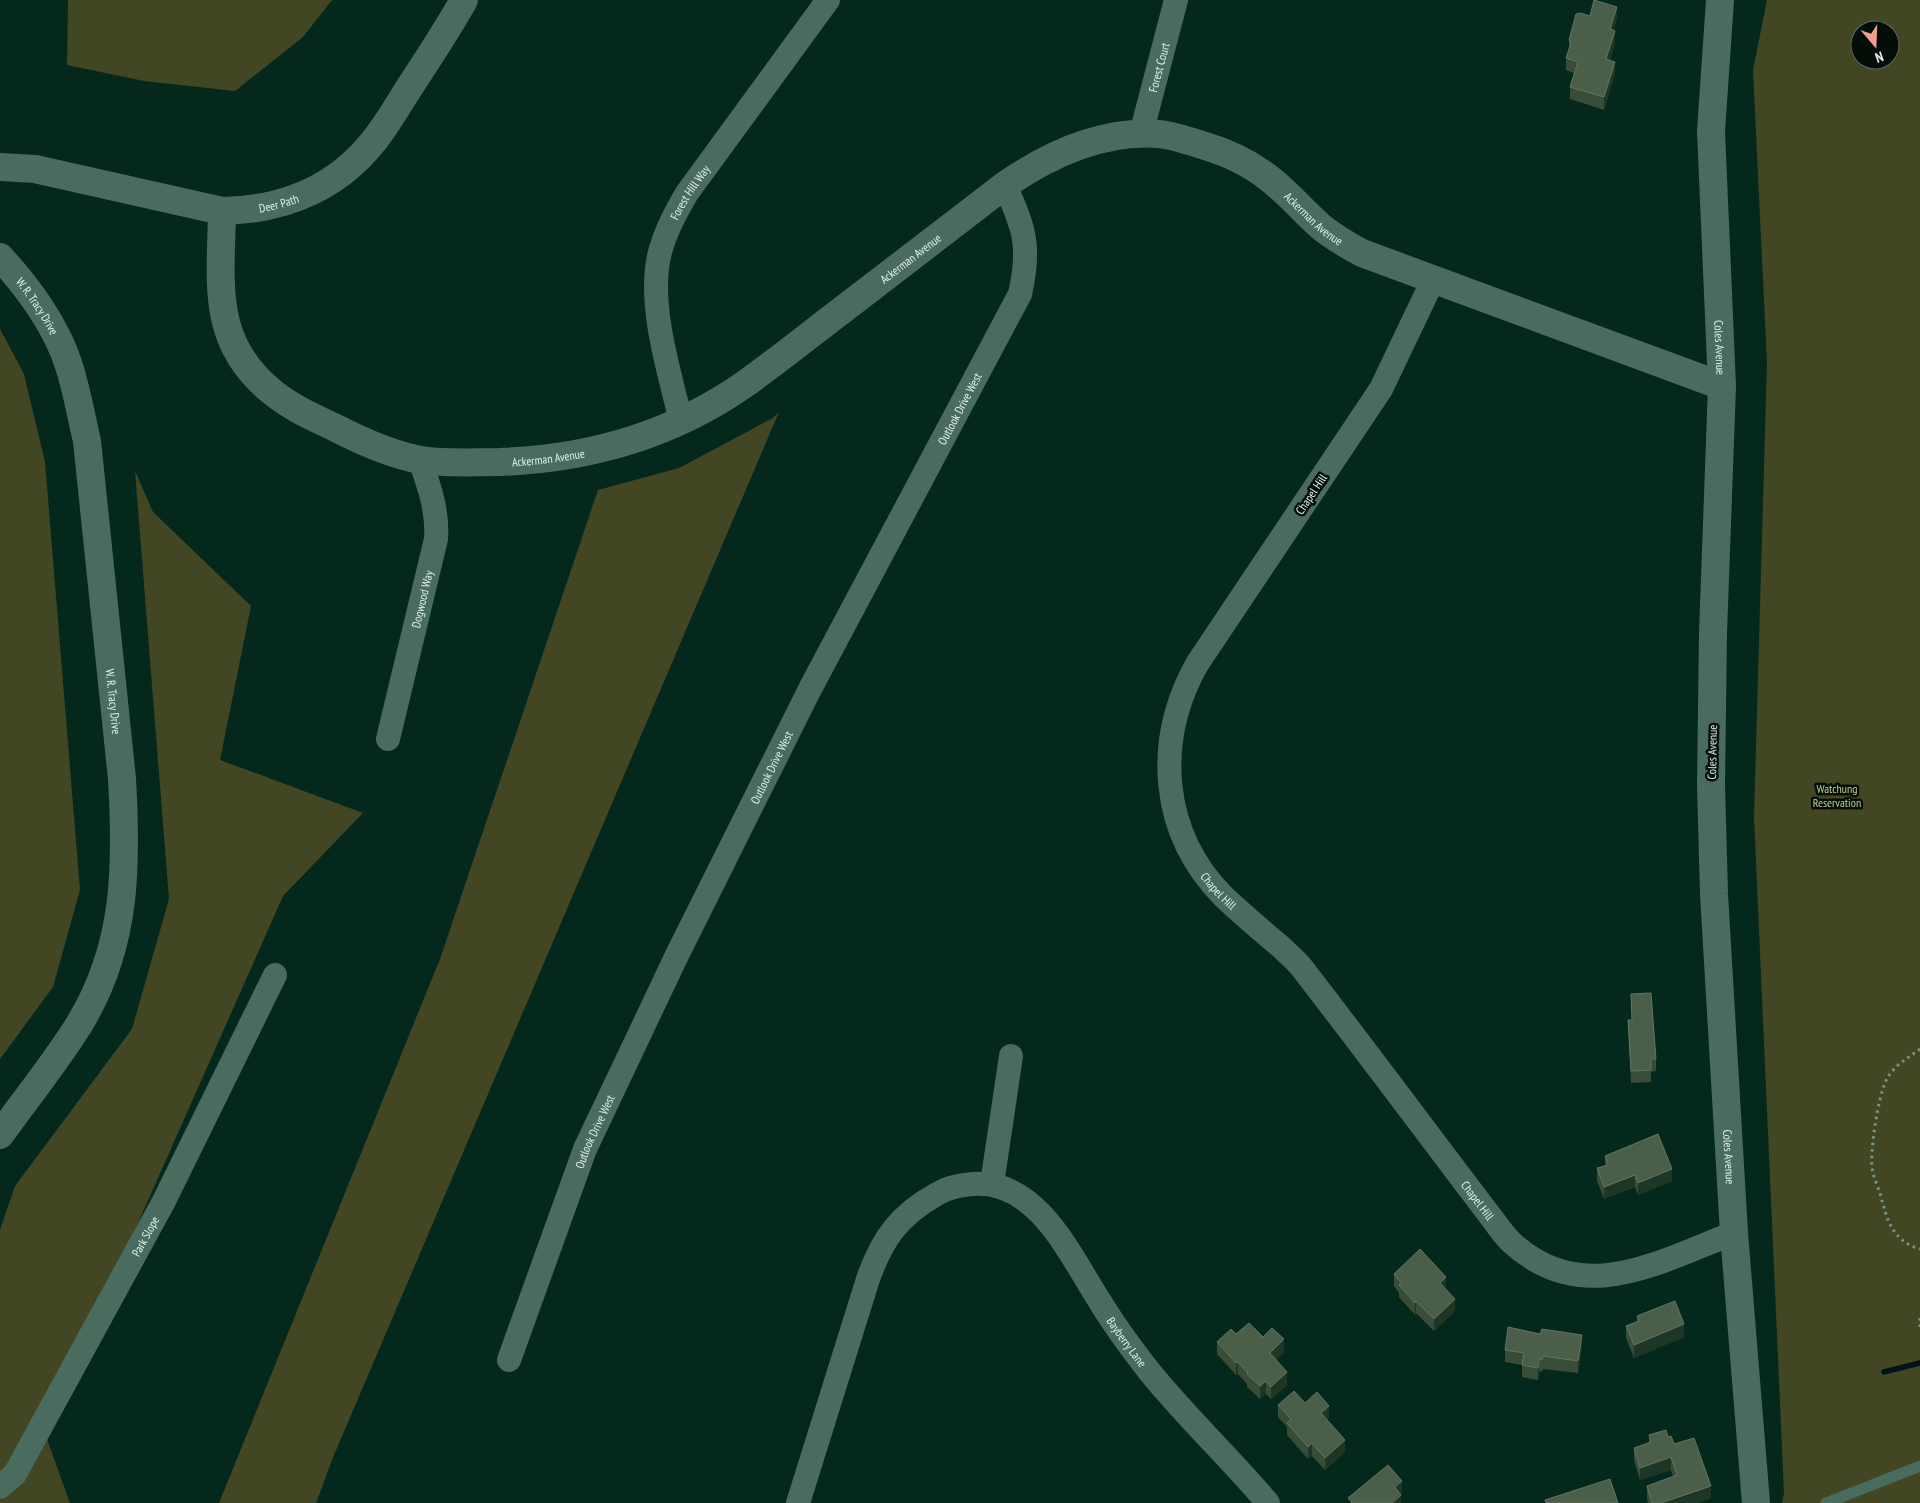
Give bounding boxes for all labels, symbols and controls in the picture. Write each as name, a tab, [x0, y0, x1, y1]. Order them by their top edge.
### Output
north arrow	[1850, 20, 1900, 70]
street label: Forest Court	[1145, 40, 1172, 94]
text: N	[1873, 48, 1886, 67]
street label: Forest Hill Way	[666, 161, 713, 222]
street label: Ackerman Avenue	[1282, 188, 1346, 248]
street label: Deer Path	[258, 190, 301, 215]
street label: Ackerman Avenue	[877, 230, 944, 286]
street label: W. R. Tracy Drive	[13, 274, 62, 337]
street label: Coles Avenue	[1712, 320, 1729, 375]
street label: Outlook Drive West	[934, 369, 985, 447]
street label: Ackerman Avenue	[511, 445, 586, 469]
street label: Chapel Hill	[1292, 471, 1330, 517]
street label: Dogwood Way	[407, 568, 436, 629]
street label: W. R. Tracy Drive	[103, 668, 125, 735]
street label: Coles Avenue	[1704, 724, 1720, 779]
street label: Outlook Drive West	[746, 728, 796, 806]
park label: Watchung Reservation	[1813, 781, 1861, 810]
street label: Chapel Hill	[1198, 869, 1240, 913]
street label: Outlook Drive West	[571, 1091, 618, 1170]
street label: Coles Avenue	[1720, 1129, 1739, 1185]
street label: Chapel Hill	[1458, 1177, 1498, 1223]
street label: Park Slope	[128, 1213, 162, 1259]
street label: Bayberry Lane	[1104, 1314, 1150, 1370]

